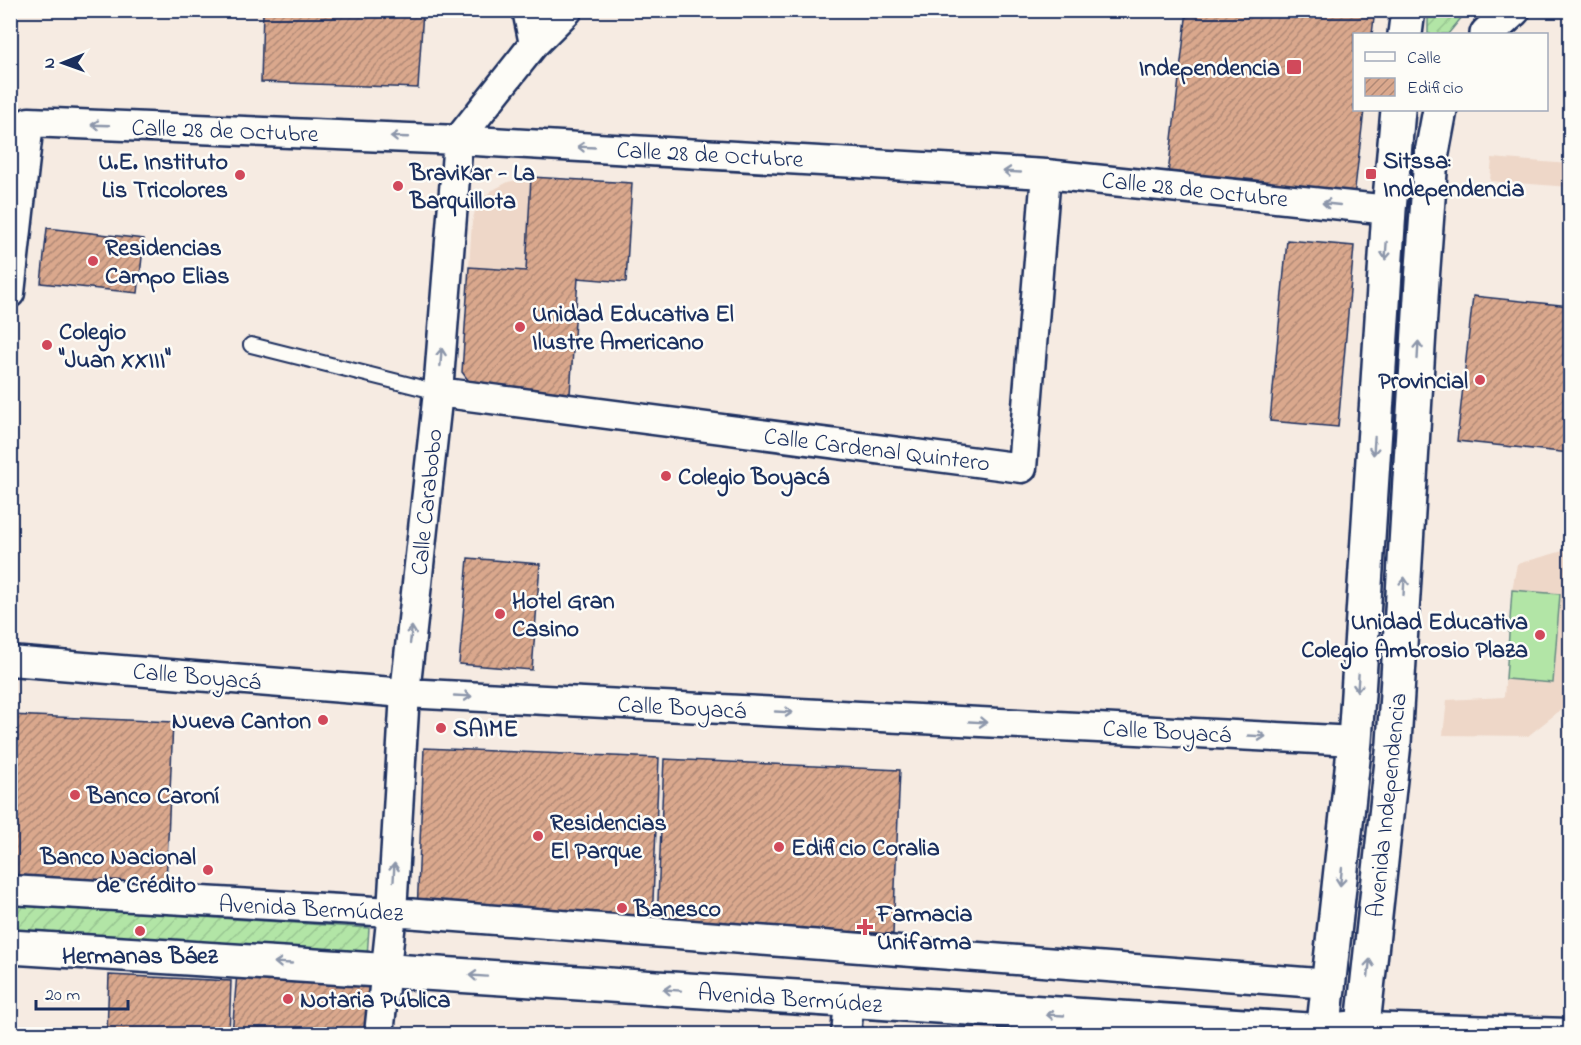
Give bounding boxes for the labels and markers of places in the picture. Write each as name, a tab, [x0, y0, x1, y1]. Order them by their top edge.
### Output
place label: Independencia	[1139, 52, 1280, 87]
marker: Independencia	[1285, 58, 1303, 76]
place label: Sitssa: Independencia	[1383, 145, 1524, 208]
place label: U.E. Instituto Lis Tricolores	[98, 146, 228, 209]
place label: BraviKar - La Barquillota	[409, 157, 535, 220]
marker: Sitssa: Independencia	[1364, 167, 1378, 181]
marker: U.E. Instituto Lis Tricolores	[233, 168, 247, 182]
marker: BraviKar - La Barquillota	[391, 179, 405, 193]
place label: Residencias Campo Elias	[105, 232, 229, 295]
marker: Residencias Campo Elias	[86, 254, 100, 268]
place label: Unidad Educativa El Ilustre Americano	[532, 298, 734, 361]
place label: Colegio "Juan XXIII"	[58, 316, 171, 379]
marker: Unidad Educativa El Ilustre Americano	[513, 320, 527, 334]
marker: Colegio "Juan XXIII"	[40, 338, 54, 352]
place label: Provincial	[1378, 365, 1468, 400]
marker: Provincial	[1473, 373, 1487, 387]
place label: Colegio Boyacá	[678, 461, 830, 497]
marker: Colegio Boyacá	[659, 469, 673, 483]
place label: Hotel Gran Casino	[512, 585, 615, 648]
place label: Unidad Educativa Colegio Ambrosio Plaza	[1301, 606, 1528, 670]
marker: Hotel Gran Casino	[493, 607, 507, 621]
marker: Unidad Educativa Colegio Ambrosio Plaza	[1533, 628, 1547, 642]
place label: Nueva Canton	[172, 705, 311, 740]
marker: Nueva Canton	[316, 713, 330, 727]
place label: SAIME	[453, 713, 518, 748]
marker: SAIME	[434, 721, 448, 735]
place label: Banco Caroní	[86, 780, 220, 815]
marker: Banco Caroní	[68, 788, 82, 802]
place label: Residencias El Parque	[550, 807, 667, 870]
marker: Residencias El Parque	[531, 829, 545, 843]
place label: Edificio Coralia	[791, 832, 940, 867]
marker: Edificio Coralia	[772, 840, 786, 854]
place label: Banco Nacional de Crédito	[39, 841, 196, 904]
marker: Banco Nacional de Crédito	[201, 863, 215, 877]
place label: Banesco	[633, 893, 721, 928]
place label: Farmacia Unifarma	[876, 898, 973, 961]
marker: Banesco	[615, 901, 629, 915]
marker: Farmacia Unifarma	[858, 920, 872, 934]
marker: Hermanas Báez	[133, 924, 147, 938]
place label: Hermanas Báez	[62, 940, 219, 975]
place label: Notaria Publica	[300, 984, 450, 1019]
marker: Notaria Publica	[281, 992, 295, 1006]

